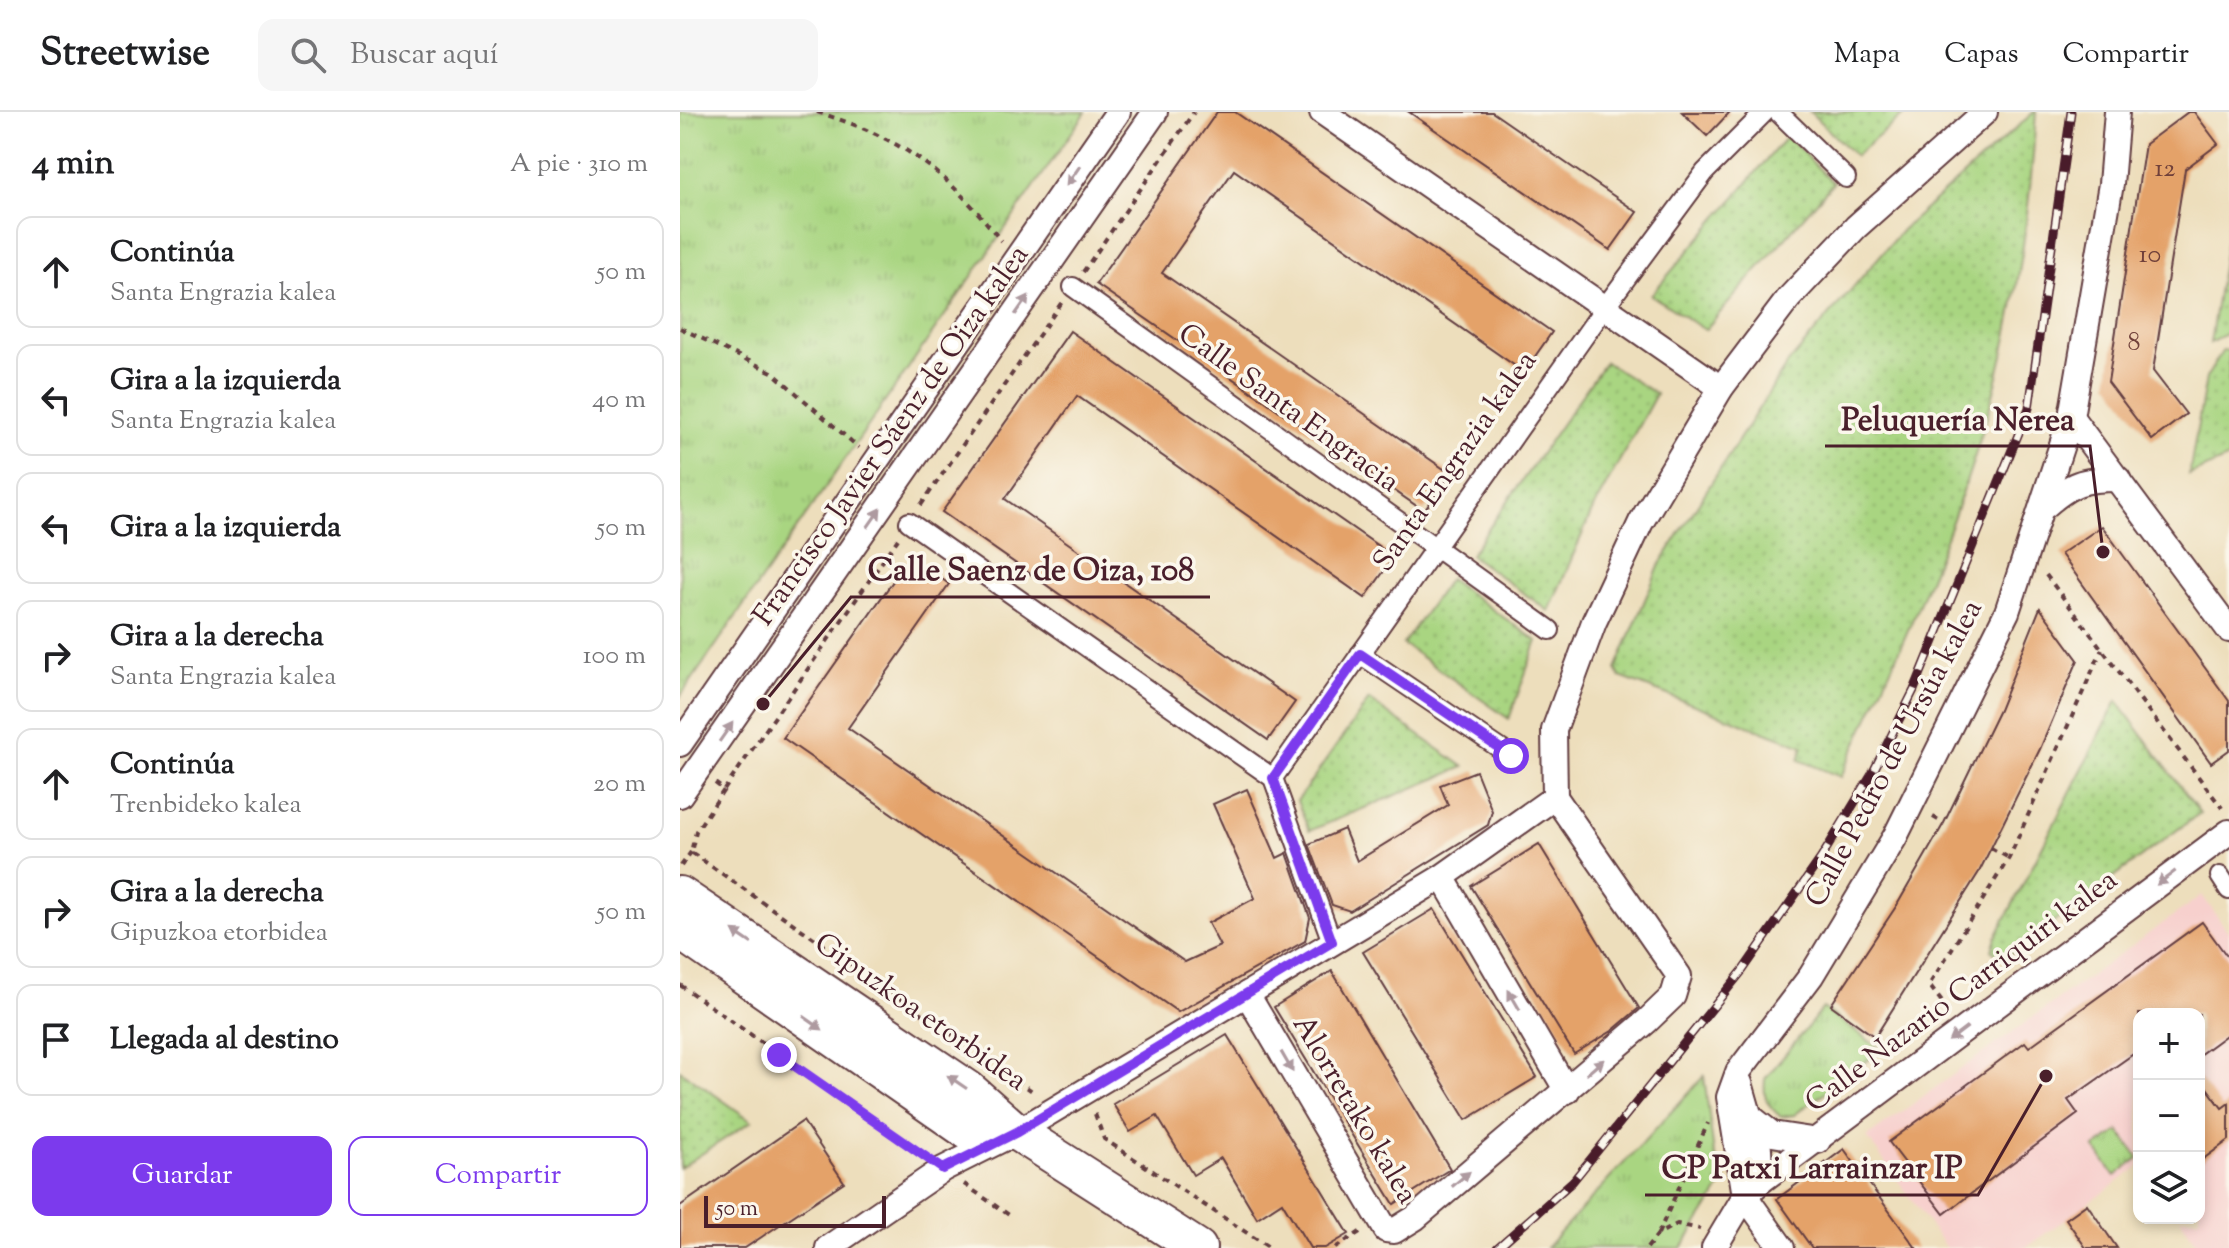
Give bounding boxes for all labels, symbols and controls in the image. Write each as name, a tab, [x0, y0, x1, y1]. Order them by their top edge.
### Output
search box	[258, 19, 818, 91]
text: Streetwise	[40, 28, 210, 82]
icon: search	[286, 33, 330, 77]
text: Buscar aquí	[350, 34, 498, 77]
text: Mapa	[1834, 35, 1900, 75]
text: Capas	[1944, 35, 2019, 75]
text: Compartir	[2063, 35, 2189, 75]
text: 4 min	[32, 140, 114, 189]
text: A pie · 310 m	[510, 146, 648, 183]
house number: 12	[2154, 151, 2176, 188]
one-way arrow	[1066, 166, 1081, 187]
text: Continúa	[110, 232, 235, 275]
street label: Francisco Javier Sáenz de Oiza kalea	[744, 237, 1041, 635]
house number: 10	[2139, 237, 2161, 274]
icon: ahead	[34, 250, 78, 294]
text: 50 m	[596, 254, 646, 291]
text: Santa Engrazia kalea	[110, 275, 336, 312]
one-way arrow	[1014, 294, 1029, 315]
street label: Calle Santa Engracia	[1168, 314, 1408, 504]
house number: 8	[2127, 325, 2141, 362]
street label: Santa Engrazia kalea	[1364, 343, 1549, 581]
text: Gira a la izquierda	[110, 360, 341, 403]
icon: left	[34, 378, 78, 422]
text: 40 m	[592, 382, 646, 419]
callout: Peluquería Nerea	[1825, 390, 2090, 446]
text: Peluquería Nerea	[1841, 399, 2075, 445]
text: Santa Engrazia kalea	[110, 403, 336, 440]
icon: left	[34, 506, 78, 550]
text: Gira a la izquierda	[110, 507, 341, 550]
one-way arrow	[866, 508, 881, 529]
text: 50 m	[596, 510, 646, 547]
callout: Calle Saenz de Oiza, 108	[851, 541, 1210, 597]
text: Calle Saenz de Oiza, 108	[868, 549, 1194, 595]
street label: Calle Pedro de Ursúa kalea	[1796, 592, 1995, 915]
text: Gira a la derecha	[110, 616, 324, 659]
icon: right	[34, 634, 78, 678]
text: 100 m	[583, 638, 646, 675]
text: Santa Engrazia kalea	[110, 659, 336, 696]
one-way arrow	[718, 722, 733, 743]
route start	[1493, 738, 1529, 774]
text: Continúa	[110, 744, 235, 787]
icon: ahead	[34, 762, 78, 806]
text: 20 m	[593, 766, 646, 803]
text: Trenbideko kalea	[110, 787, 302, 824]
street label: Calle Nazario Carriquiri kalea	[1797, 860, 2127, 1124]
one-way arrow	[2156, 870, 2176, 886]
text: Gira a la derecha	[110, 872, 324, 915]
icon: right	[34, 890, 78, 934]
text: 50 m	[596, 894, 646, 931]
text: Gipuzkoa etorbidea	[110, 915, 328, 952]
street label: Gipuzkoa etorbidea	[805, 923, 1035, 1103]
one-way arrow	[731, 930, 752, 945]
one-way arrow	[1507, 989, 1521, 1011]
street label: Alorretako kalea	[1280, 1007, 1428, 1213]
map controls	[2133, 1008, 2205, 1224]
button: +	[2133, 1008, 2205, 1080]
one-way arrow	[802, 1015, 823, 1030]
icon: arrive	[34, 1018, 78, 1062]
text: Llegada al destino	[110, 1019, 339, 1062]
one-way arrow	[1948, 1025, 1968, 1041]
route end	[761, 1037, 797, 1073]
one-way arrow	[1280, 1051, 1294, 1073]
one-way arrow	[1585, 1059, 1604, 1077]
one-way arrow	[947, 1075, 968, 1090]
button: −	[2133, 1080, 2205, 1152]
button: Guardar	[32, 1136, 332, 1216]
button: Compartir	[348, 1136, 648, 1216]
callout: CP Patxi Larrainzar IP	[1645, 1139, 1978, 1195]
text: CP Patxi Larrainzar IP	[1661, 1147, 1963, 1193]
button: layers	[2133, 1152, 2205, 1224]
one-way arrow	[1451, 1171, 1470, 1189]
scale bar	[704, 1192, 886, 1228]
text: 50 m	[716, 1194, 758, 1226]

